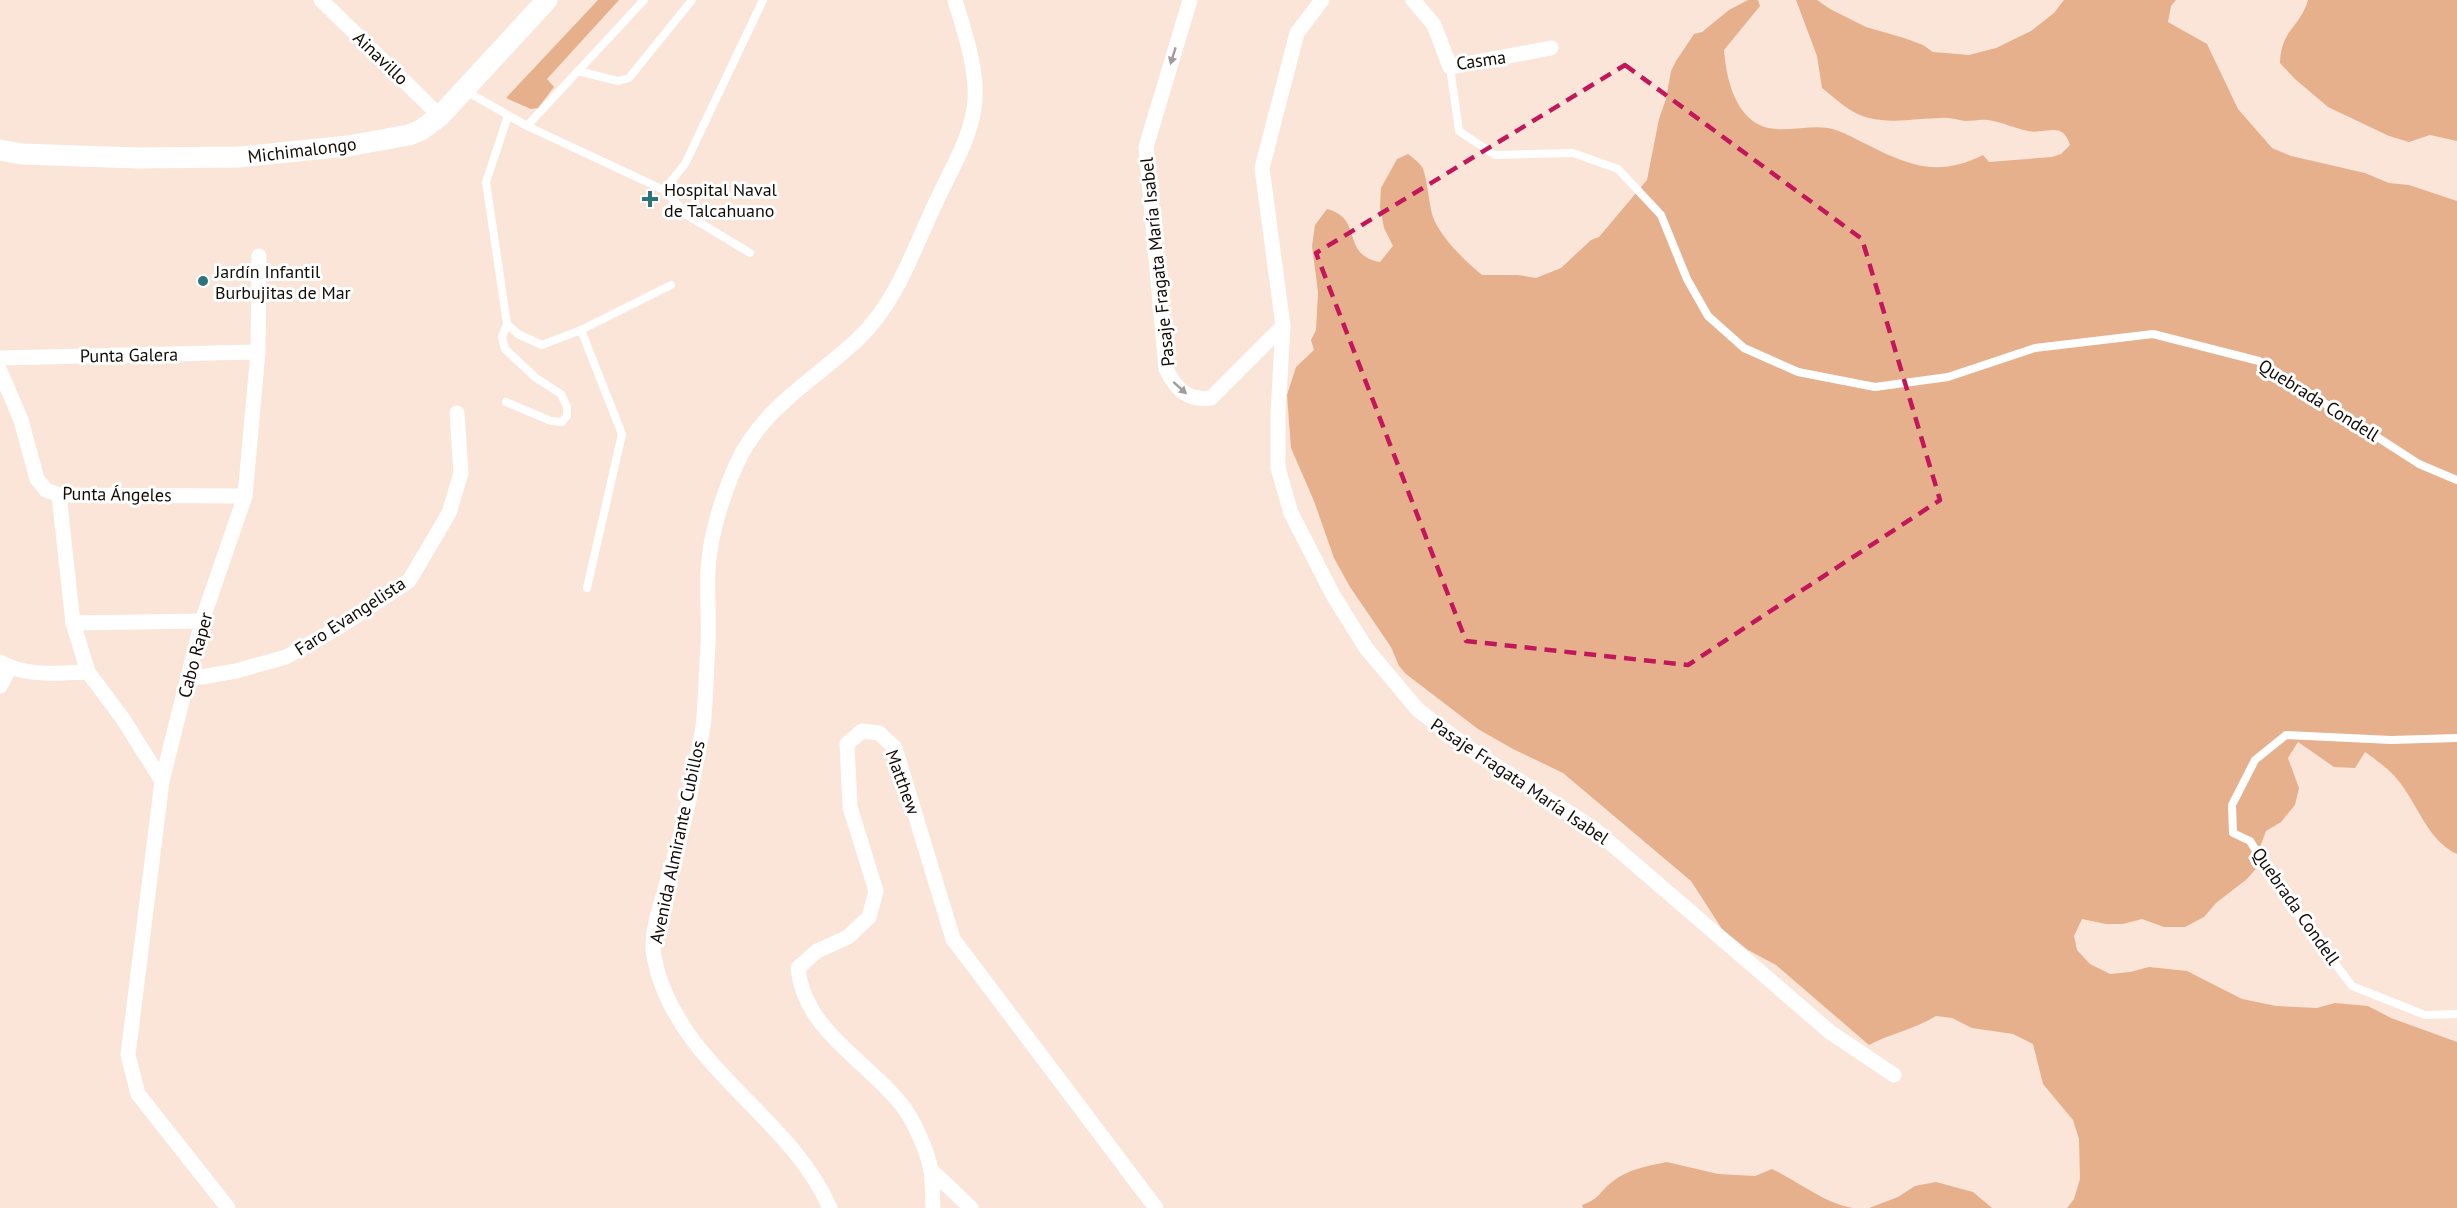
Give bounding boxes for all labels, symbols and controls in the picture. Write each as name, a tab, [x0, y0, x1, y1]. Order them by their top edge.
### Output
street label: Ainavillo	[349, 26, 413, 90]
street label: Casma	[1455, 45, 1507, 75]
one-way arrow	[1168, 47, 1177, 65]
street label: Michimalongo	[246, 132, 358, 168]
street label: Pasaje Fragata María Isabel	[1135, 156, 1179, 368]
place label: Hospital Naval de Talcahuano	[664, 178, 778, 222]
marker: Hospital Naval de Talcahuano	[641, 190, 659, 208]
place label: Jardín Infantil Burbujitas de Mar	[214, 260, 351, 304]
marker: Jardín Infantil Burbujitas de Mar	[196, 274, 210, 288]
street label: Punta Galera	[80, 343, 178, 367]
street label: Quebrada Condell	[2254, 354, 2384, 447]
one-way arrow	[1172, 381, 1187, 395]
street label: Punta Ángeles	[62, 482, 172, 506]
street label: Faro Evangelista	[290, 572, 410, 660]
street label: Cabo Raper	[173, 610, 217, 700]
street label: Pasaje Fragata María Isabel	[1426, 713, 1614, 850]
street label: Avenida Almirante Cubillos	[644, 738, 710, 946]
street label: Matthew	[881, 746, 926, 818]
street label: Quebrada Condell	[2247, 843, 2345, 970]

